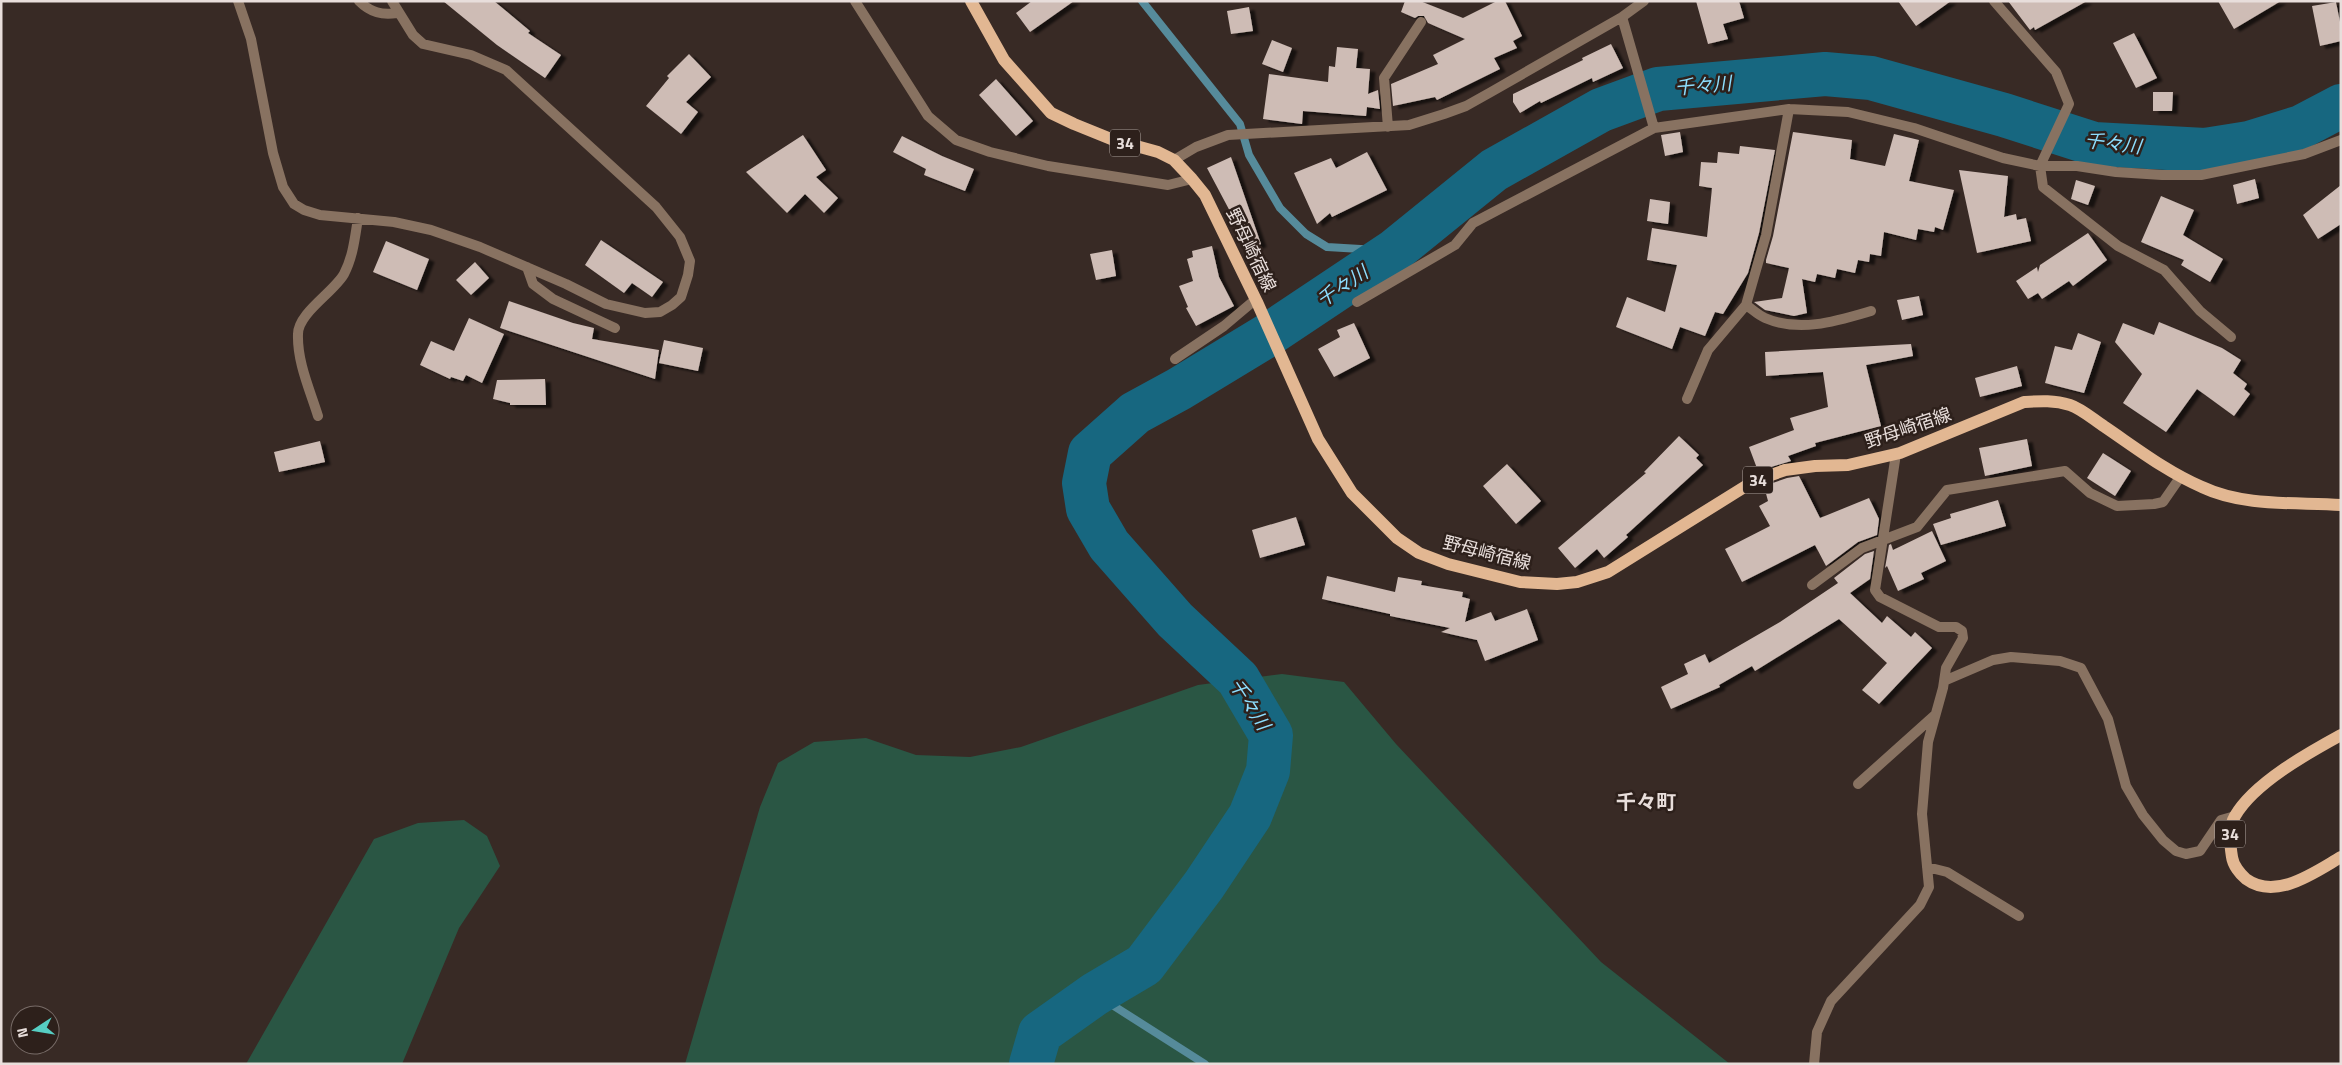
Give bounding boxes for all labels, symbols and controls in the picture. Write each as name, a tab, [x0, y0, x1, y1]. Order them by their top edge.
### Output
water label: 千々川	[1673, 67, 1735, 101]
water label: 千々川	[2083, 125, 2145, 161]
road number: 34	[1110, 130, 1140, 156]
street label: 野母崎宿線	[1220, 203, 1283, 296]
water label: 千々川	[1310, 257, 1375, 314]
street label: 野母崎宿線	[1861, 400, 1955, 455]
road number: 34	[1743, 466, 1773, 494]
street label: 野母崎宿線	[1440, 529, 1534, 577]
water label: 千々川	[1223, 672, 1279, 737]
district label: 千々町	[1616, 786, 1676, 817]
road number: 34	[2215, 821, 2245, 848]
north arrow	[10, 1005, 60, 1055]
text: N	[11, 1026, 33, 1040]

